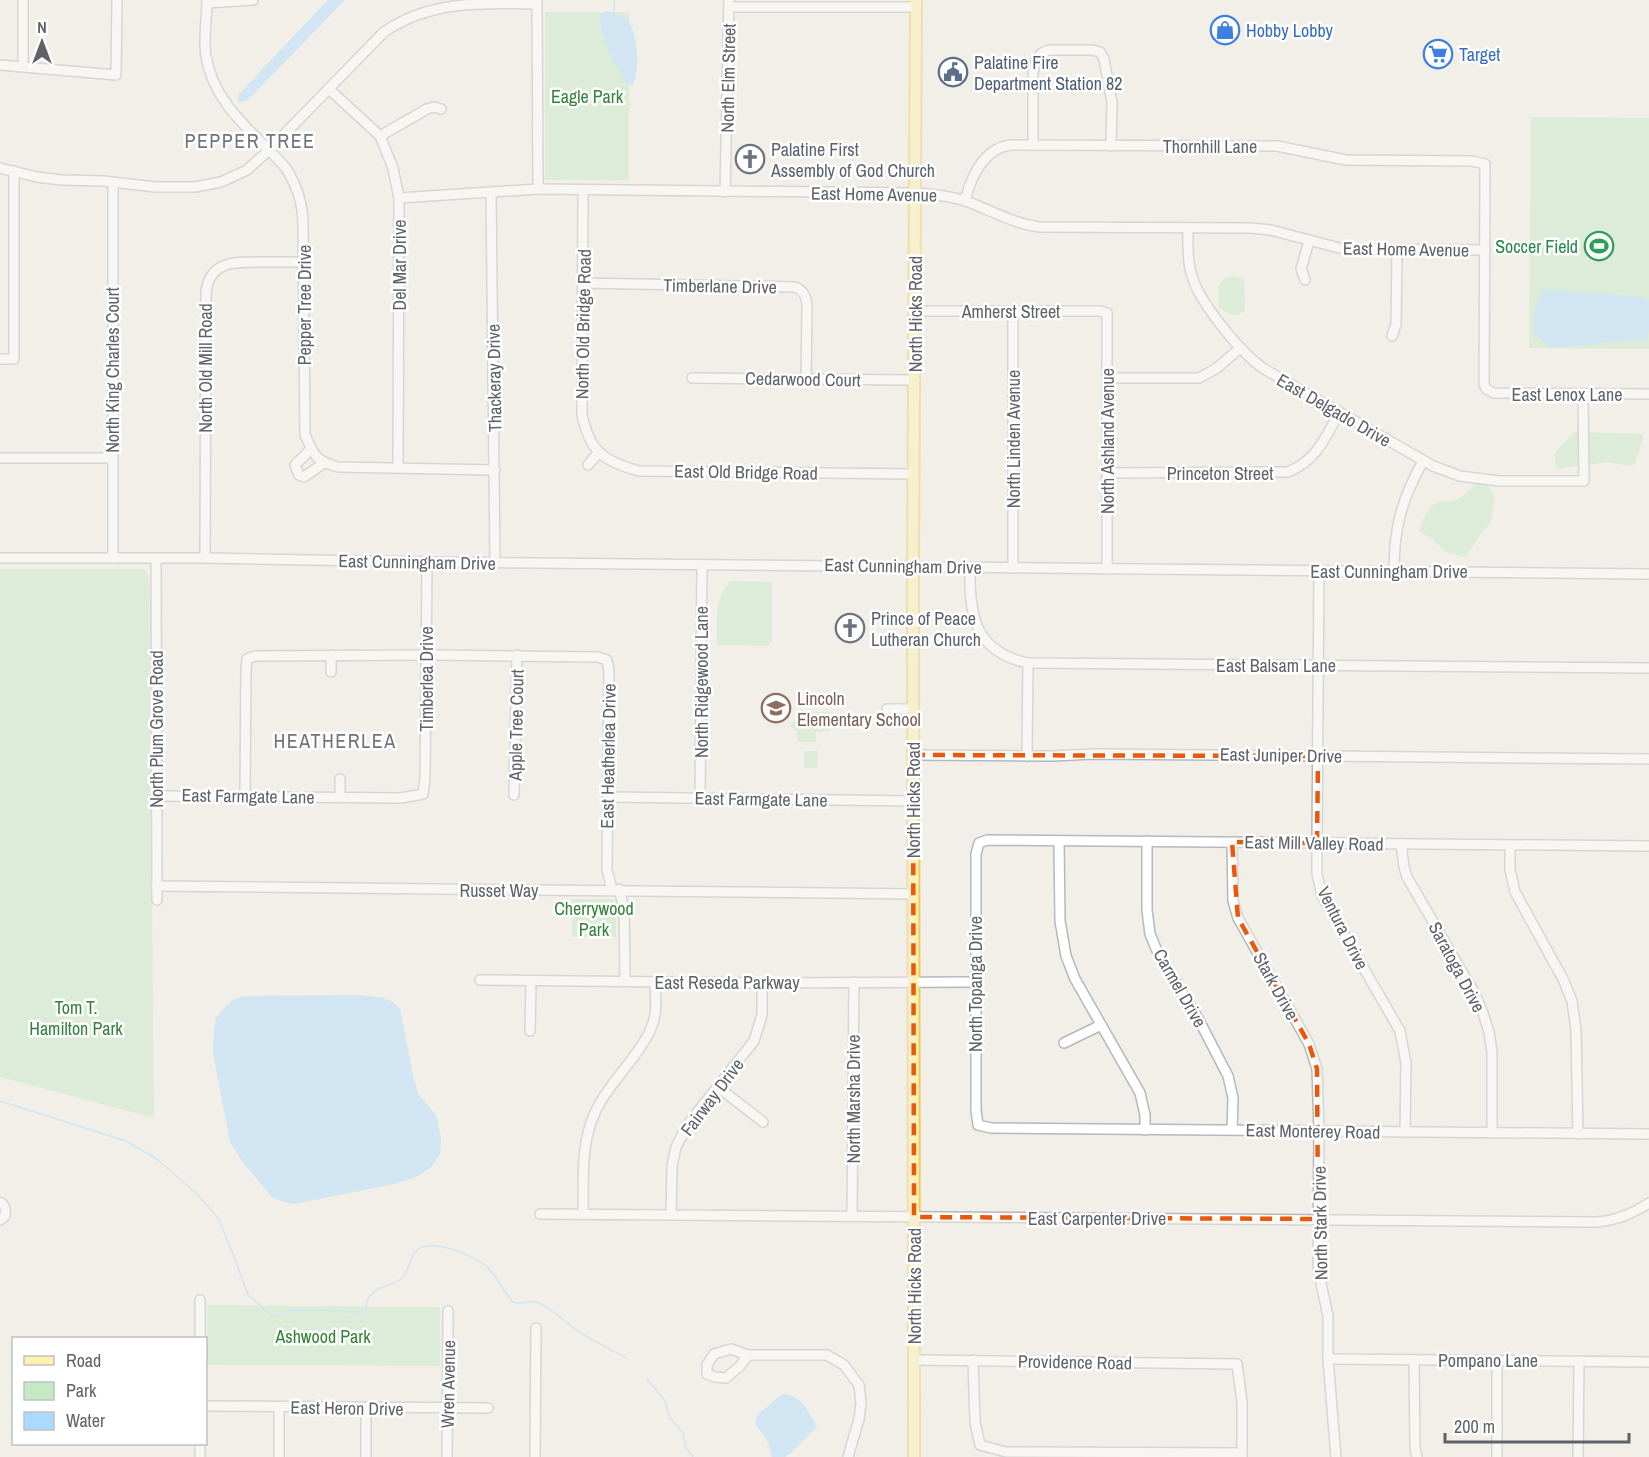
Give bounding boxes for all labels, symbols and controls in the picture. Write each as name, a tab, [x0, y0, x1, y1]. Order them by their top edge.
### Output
north arrow	[12, 12, 72, 72]
shop icon: Hobby Lobby	[1209, 14, 1241, 46]
text: N	[37, 16, 47, 38]
place label: Hobby Lobby	[1246, 18, 1334, 43]
street label: North Elm Street	[715, 23, 741, 133]
supermarket icon: Target	[1422, 38, 1454, 70]
place label: Target	[1459, 42, 1500, 67]
place label: Palatine Fire Department Station 82	[974, 50, 1123, 96]
public building icon: Palatine Fire Department Station 82	[937, 56, 969, 88]
park label: Eagle Park	[551, 84, 624, 109]
district label: PEPPER TREE	[184, 127, 316, 154]
street label: Thornhill Lane	[1163, 134, 1257, 159]
place label: Palatine First Assembly of God Church	[770, 137, 935, 183]
church icon: Palatine First Assembly of God Church	[734, 143, 766, 175]
street label: East Home Avenue	[811, 180, 937, 208]
street label: Del Mar Drive	[387, 219, 412, 311]
sports icon: Soccer Field	[1583, 230, 1615, 262]
place label: Soccer Field	[1495, 234, 1578, 259]
street label: East Home Avenue	[1343, 235, 1469, 263]
street label: Pepper Tree Drive	[292, 245, 317, 365]
street label: North Old Bridge Road	[569, 249, 597, 399]
street label: North Hicks Road	[903, 256, 928, 372]
street label: Timberlane Drive	[663, 273, 777, 299]
street label: North King Charles Court	[100, 287, 125, 453]
street label: Amherst Street	[961, 299, 1060, 324]
street label: North Old Mill Road	[193, 303, 218, 433]
street label: Thackeray Drive	[481, 324, 507, 432]
street label: Cedarwood Court	[745, 365, 861, 393]
street label: East Delgado Drive	[1272, 367, 1396, 453]
street label: North Ashland Avenue	[1095, 368, 1120, 514]
street label: North Linden Avenue	[1001, 370, 1026, 508]
street label: East Lenox Lane	[1512, 382, 1622, 407]
street label: East Old Bridge Road	[674, 458, 818, 486]
street label: Princeton Street	[1167, 461, 1273, 486]
street label: East Cunningham Drive	[338, 548, 496, 576]
street label: East Cunningham Drive	[824, 552, 982, 580]
street label: East Cunningham Drive	[1310, 559, 1468, 584]
street label: North Ridgewood Lane	[689, 606, 714, 758]
place label: Prince of Peace Lutheran Church	[871, 606, 981, 652]
church icon: Prince of Peace Lutheran Church	[834, 612, 866, 644]
street label: Timberlea Drive	[414, 626, 439, 732]
street label: North Plum Grove Road	[144, 650, 169, 808]
street label: East Balsam Lane	[1216, 653, 1336, 678]
street label: Apple Tree Court	[503, 669, 529, 782]
street label: East Heatherlea Drive	[594, 683, 622, 829]
place label: Lincoln Elementary School	[797, 686, 921, 732]
school or university icon: Lincoln Elementary School	[760, 692, 792, 724]
district label: HEATHERLEA	[273, 727, 397, 754]
street label: East Juniper Drive	[1220, 741, 1342, 769]
street label: North Hicks Road	[901, 742, 926, 858]
street label: East Farmgate Lane	[181, 782, 315, 810]
street label: East Farmgate Lane	[694, 785, 828, 813]
street label: East Mill Valley Road	[1244, 829, 1384, 857]
street label: Russet Way	[459, 878, 539, 903]
street label: Ventura Drive	[1311, 882, 1375, 974]
park label: Cherrywood Park	[554, 896, 634, 942]
street label: North Topanga Drive	[963, 916, 988, 1052]
street label: Saratoga Drive	[1423, 917, 1491, 1017]
street label: Carmel Drive	[1147, 944, 1213, 1032]
street label: Stark Drive	[1247, 948, 1305, 1024]
street label: East Reseda Parkway	[654, 970, 800, 995]
park label: Tom T. Hamilton Park	[29, 995, 123, 1041]
street label: North Marsha Drive	[841, 1035, 866, 1163]
street label: Fairway Drive	[675, 1053, 749, 1141]
street label: East Monterey Road	[1246, 1117, 1380, 1145]
street label: North Stark Drive	[1307, 1166, 1333, 1280]
street label: East Carpenter Drive	[1028, 1206, 1166, 1231]
street label: North Hicks Road	[902, 1228, 927, 1344]
park label: Ashwood Park	[274, 1324, 371, 1349]
legend	[12, 1337, 207, 1445]
street label: Wren Avenue	[435, 1340, 461, 1428]
text: Road	[66, 1348, 101, 1373]
street label: Pompano Lane	[1438, 1348, 1538, 1373]
street label: Providence Road	[1018, 1349, 1132, 1375]
text: Park	[66, 1378, 97, 1403]
street label: East Heron Drive	[290, 1395, 404, 1421]
scale bar	[1445, 1406, 1630, 1444]
text: Water	[66, 1408, 105, 1433]
text: 200 m	[1454, 1414, 1495, 1439]

